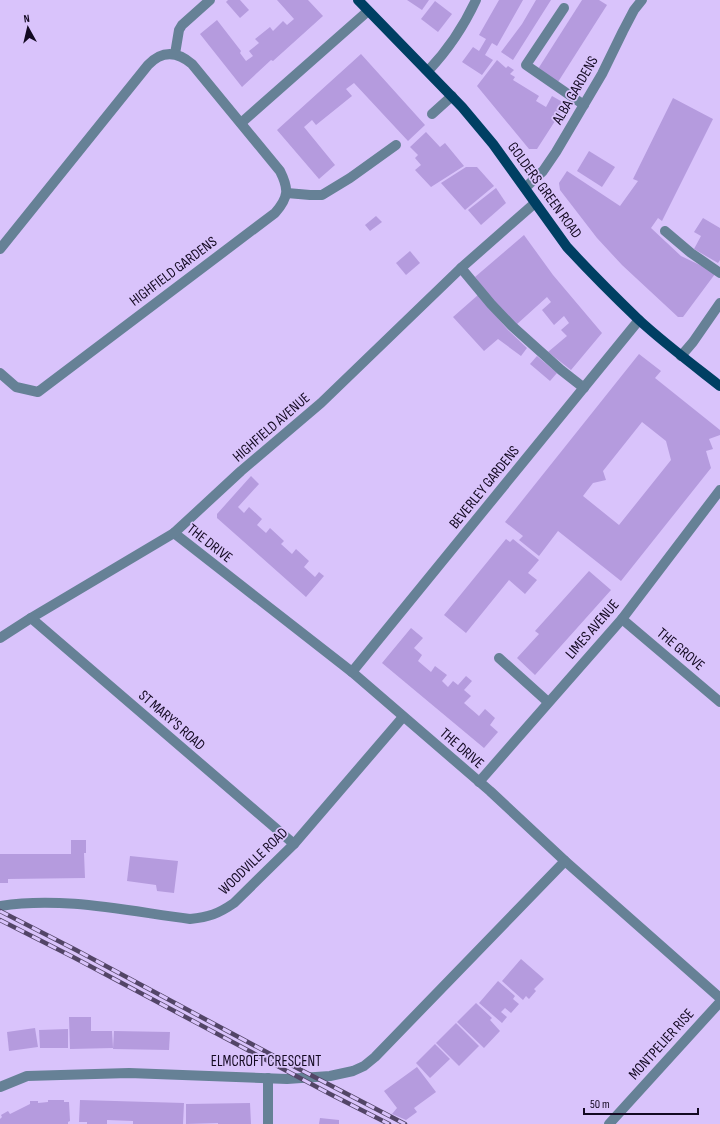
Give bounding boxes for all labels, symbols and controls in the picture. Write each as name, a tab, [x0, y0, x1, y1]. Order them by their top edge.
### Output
north arrow	[8, 8, 48, 48]
text: N	[23, 12, 31, 25]
street label: ALBA GARDENS	[548, 53, 603, 129]
street label: GOLDERS GREEN ROAD	[503, 138, 586, 242]
street label: HIGHFIELD GARDENS	[126, 232, 221, 310]
street label: HIGHFIELD AVENUE	[229, 389, 314, 466]
street label: BEVERLEY GARDENS	[445, 442, 524, 533]
street label: THE DRIVE	[183, 520, 236, 567]
street label: LIMES AVENUE	[561, 596, 623, 663]
street label: THE GROVE	[653, 624, 709, 675]
street label: ST MARY'S ROAD	[134, 686, 209, 755]
street label: THE DRIVE	[436, 724, 488, 773]
street label: WOODVILLE ROAD	[215, 824, 292, 899]
street label: MONTPELIER RISE	[624, 1005, 698, 1084]
street label: ELMCROFT CRESCENT	[211, 1052, 321, 1071]
scale bar	[584, 1090, 698, 1116]
text: 50 m	[590, 1097, 610, 1112]

